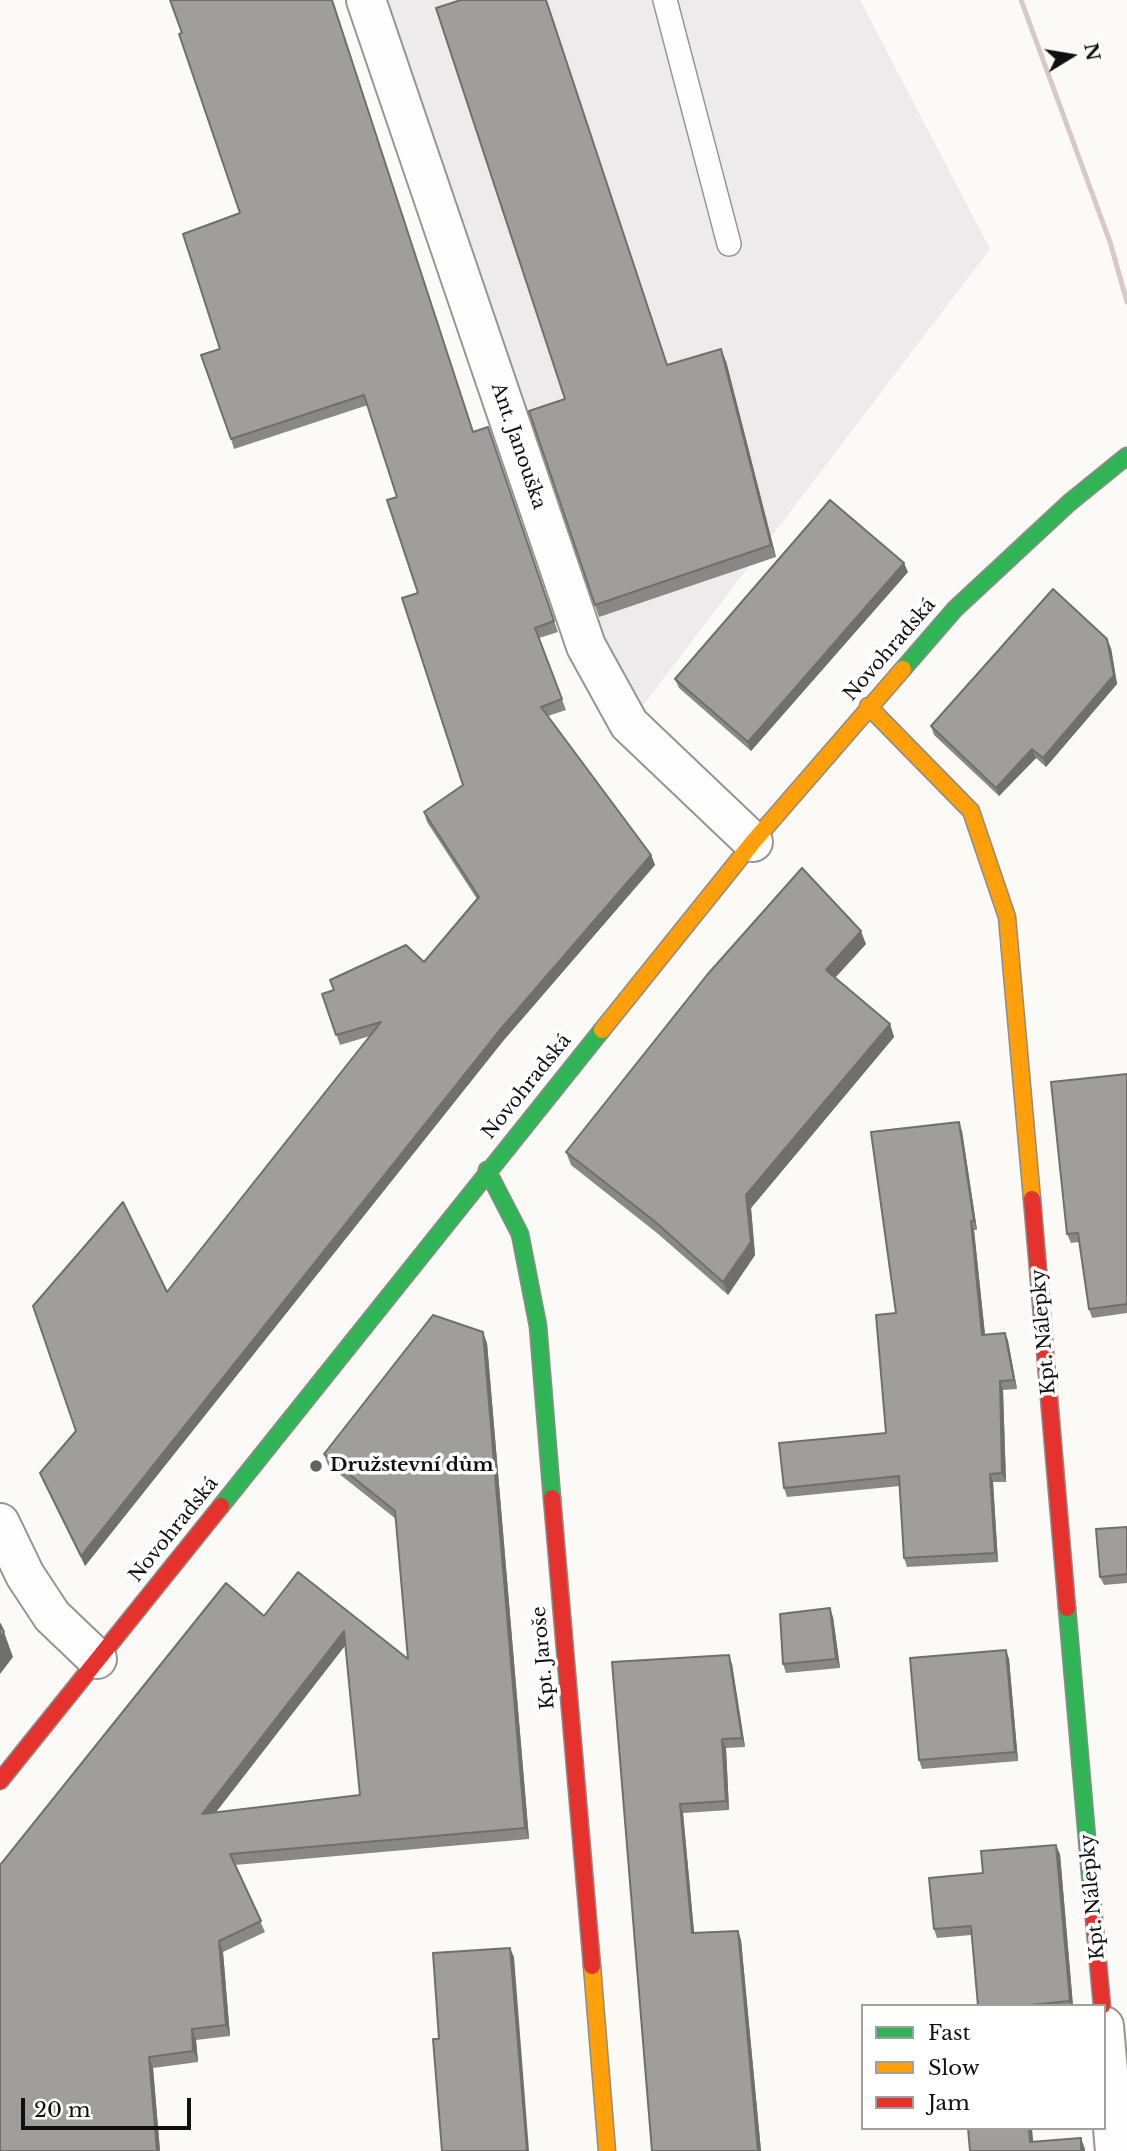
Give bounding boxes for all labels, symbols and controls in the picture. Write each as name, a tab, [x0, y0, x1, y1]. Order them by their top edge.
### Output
north arrow	[1036, 21, 1106, 91]
text: N	[1079, 41, 1105, 63]
street label: Ant. Janouška	[486, 380, 550, 512]
street label: Novohradská	[839, 594, 941, 706]
street label: Novohradská	[478, 1030, 576, 1144]
street label: Kpt. Nálepky	[1027, 1268, 1061, 1396]
place label: Družstevní dům	[330, 1455, 493, 1477]
marker: Družstevní dům	[308, 1458, 324, 1474]
street label: Novohradská	[125, 1473, 223, 1587]
street label: Kpt. Jaroše	[528, 1605, 560, 1711]
street label: Kpt. Nálepky	[1076, 1833, 1110, 1961]
legend	[861, 2004, 1106, 2130]
text: Fast	[928, 2020, 970, 2046]
text: Slow	[928, 2055, 980, 2081]
scale bar	[24, 2084, 194, 2128]
text: Jam	[928, 2090, 970, 2116]
text: 20 m	[34, 2097, 91, 2123]

